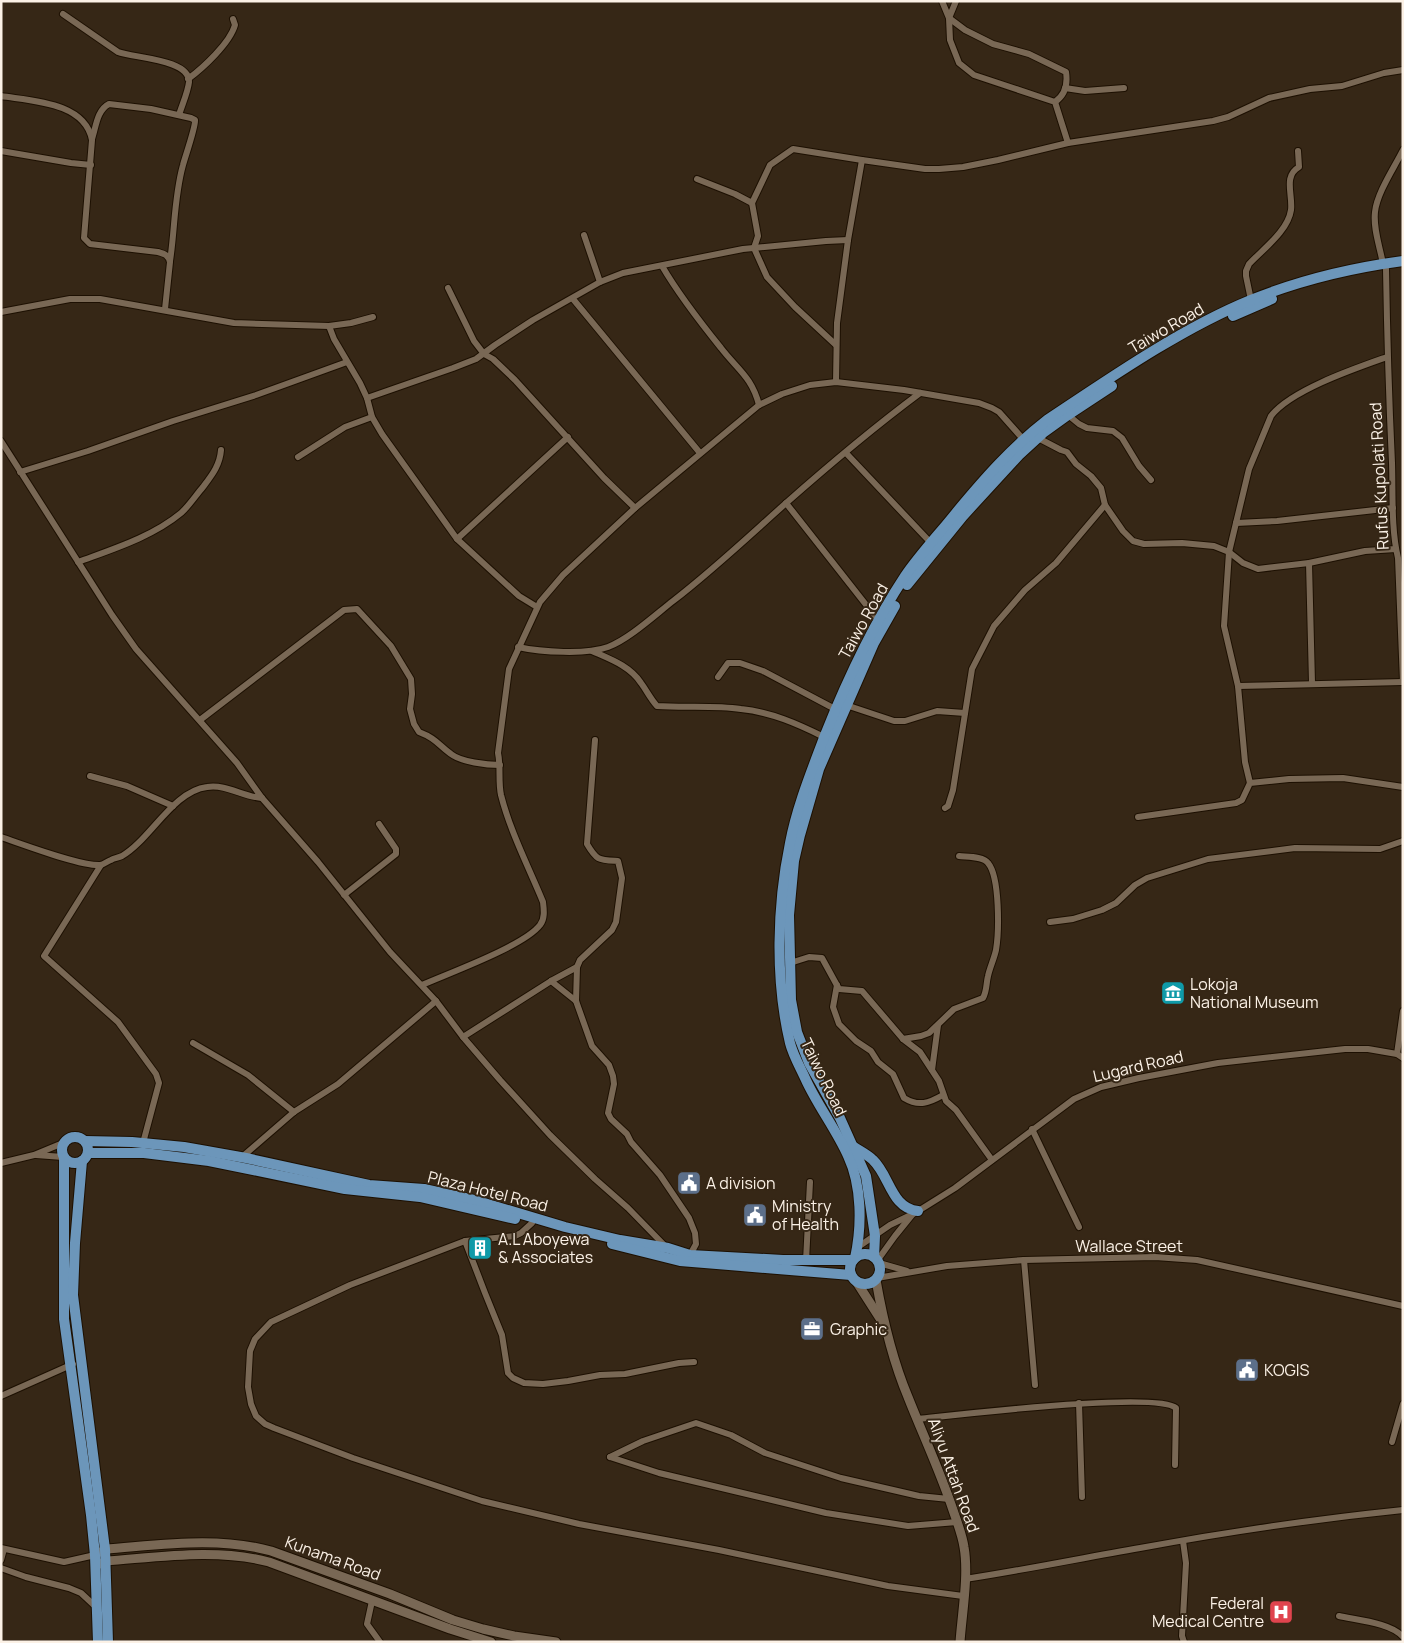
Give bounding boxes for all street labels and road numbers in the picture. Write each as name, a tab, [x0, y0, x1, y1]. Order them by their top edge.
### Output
street label: Taiwo Road	[1124, 298, 1208, 358]
street label: Rufus Kupolati Road	[1364, 402, 1394, 550]
street label: Taiwo Road	[833, 579, 893, 663]
street label: Taiwo Road	[796, 1035, 852, 1119]
street label: Lugard Road	[1091, 1045, 1185, 1087]
street label: Plaza Hotel Road	[426, 1165, 550, 1217]
street label: Wallace Street	[1075, 1235, 1183, 1257]
street label: Aliyu Attah Road	[923, 1415, 985, 1535]
street label: Kunama Road	[282, 1530, 384, 1586]

